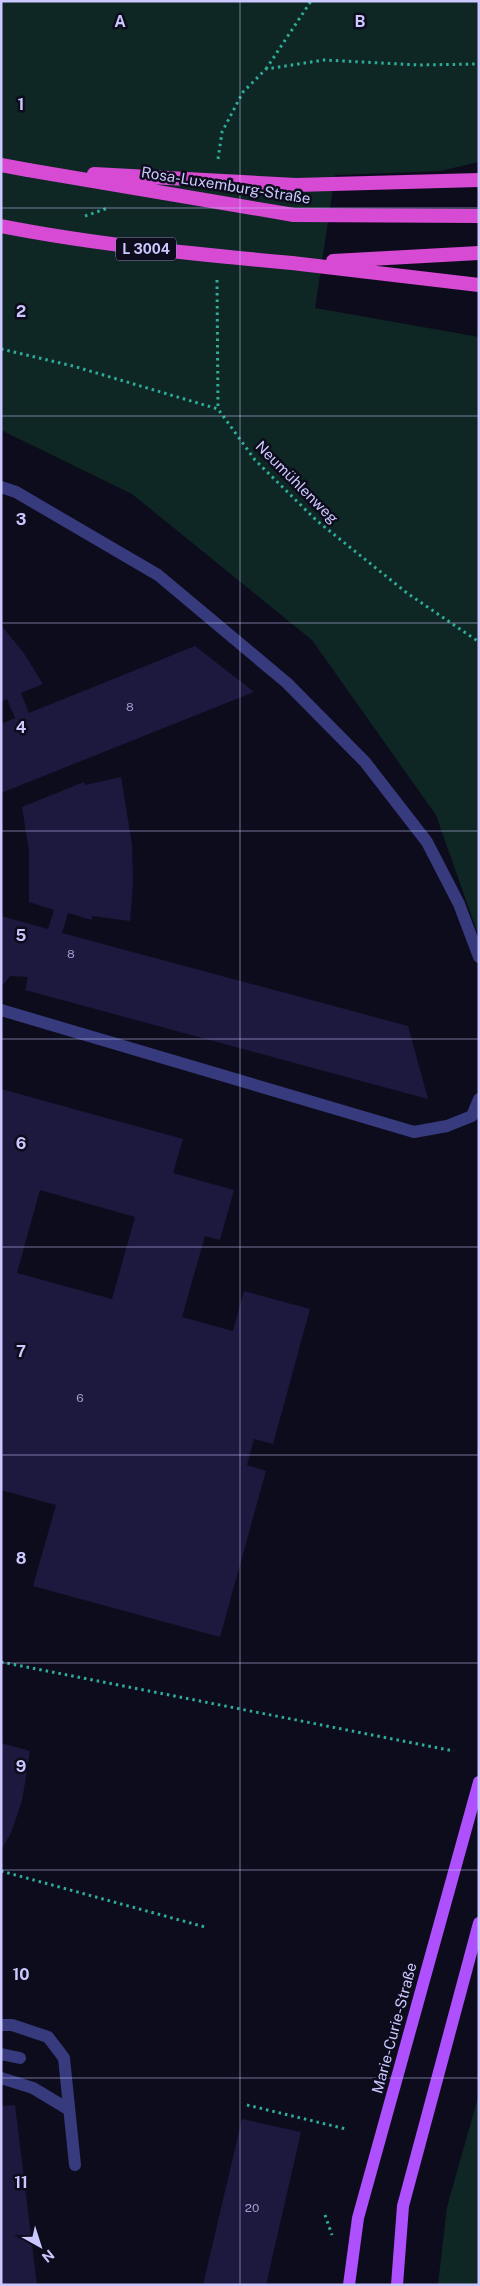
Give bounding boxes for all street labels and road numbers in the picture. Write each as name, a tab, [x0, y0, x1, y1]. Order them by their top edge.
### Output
street label: Rosa-Luxemburg-Straße	[140, 163, 312, 207]
road number: L 3004	[116, 238, 176, 260]
street label: Neumühlenweg	[252, 437, 342, 527]
street label: Marie-Curie-Straße	[368, 1961, 420, 2095]

